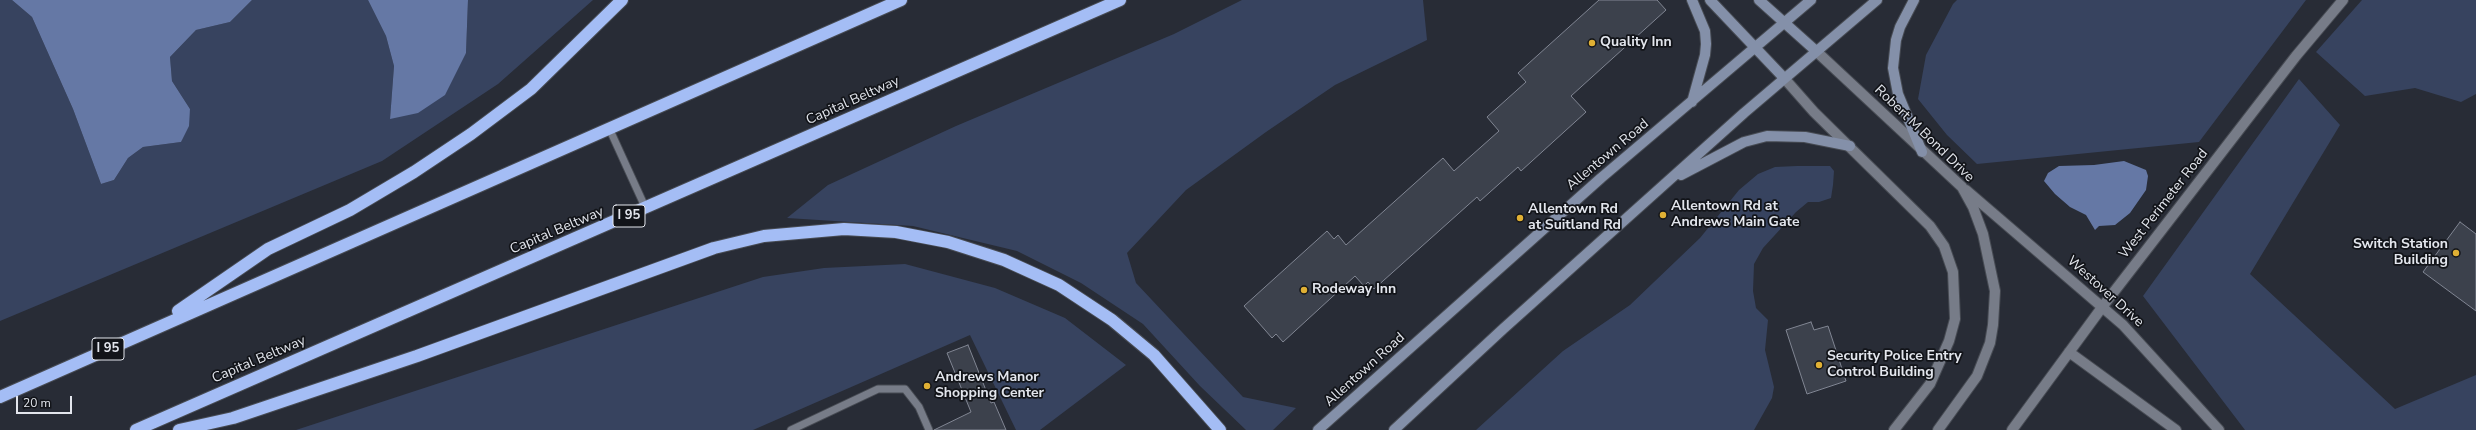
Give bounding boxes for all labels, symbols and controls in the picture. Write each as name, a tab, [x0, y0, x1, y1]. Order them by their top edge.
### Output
place label: Quality Inn	[1600, 35, 1672, 51]
marker: Quality Inn	[1587, 38, 1597, 48]
street label: Capital Beltway	[804, 73, 902, 129]
street label: Robert M Bond Drive	[1871, 82, 1977, 186]
street label: Allentown Road	[1563, 116, 1653, 194]
street label: West Perimeter Road	[2116, 146, 2212, 262]
place label: Allentown Rd at Andrews Main Gate	[1671, 199, 1799, 232]
place label: Allentown Rd at Suitland Rd	[1528, 202, 1621, 234]
street label: Capital Beltway	[508, 204, 606, 258]
road number: I 95	[613, 205, 645, 227]
marker: Allentown Rd at Andrews Main Gate	[1658, 210, 1668, 220]
marker: Allentown Rd at Suitland Rd	[1515, 213, 1525, 223]
place label: Switch Station Building	[2353, 237, 2448, 270]
marker: Switch Station Building	[2451, 248, 2461, 258]
street label: Westover Drive	[2063, 253, 2147, 331]
place label: Rodeway Inn	[1312, 282, 1396, 298]
marker: Rodeway Inn	[1299, 285, 1309, 295]
street label: Allentown Road	[1321, 330, 1409, 410]
street label: Capital Beltway	[210, 333, 308, 387]
road number: I 95	[92, 338, 124, 360]
place label: Security Police Entry Control Building	[1827, 349, 1962, 382]
marker: Security Police Entry Control Building	[1814, 360, 1824, 370]
place label: Andrews Manor Shopping Center	[935, 370, 1044, 402]
marker: Andrews Manor Shopping Center	[922, 381, 932, 391]
scale bar	[18, 388, 74, 414]
text: 20 m	[23, 395, 51, 411]

